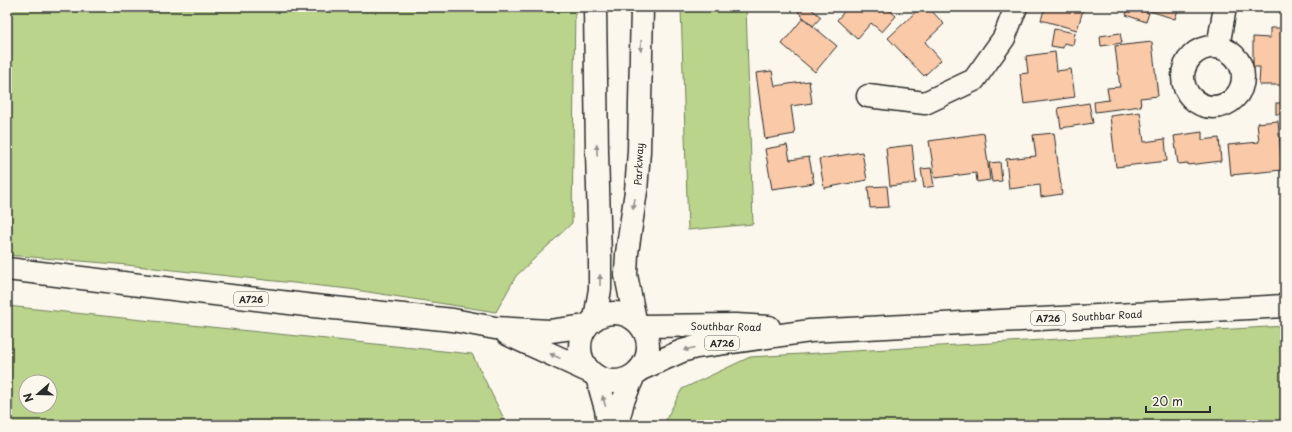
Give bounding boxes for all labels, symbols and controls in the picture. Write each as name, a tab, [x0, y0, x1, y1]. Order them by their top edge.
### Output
one-way arrow	[638, 40, 644, 53]
street label: Parkway	[629, 142, 648, 186]
one-way arrow	[594, 143, 600, 156]
one-way arrow	[631, 198, 637, 210]
one-way arrow	[597, 273, 603, 286]
road number: A726	[234, 292, 268, 306]
street label: Southbar Road	[1071, 306, 1143, 324]
road number: A726	[1031, 311, 1065, 325]
street label: Southbar Road	[691, 318, 762, 334]
road number: A726	[705, 336, 739, 350]
one-way arrow	[682, 346, 694, 352]
one-way arrow	[549, 353, 560, 359]
north arrow	[18, 374, 58, 414]
scale bar	[1146, 388, 1210, 414]
text: N	[19, 390, 38, 405]
text: 20 m	[1152, 392, 1183, 410]
one-way arrow	[601, 394, 607, 406]

